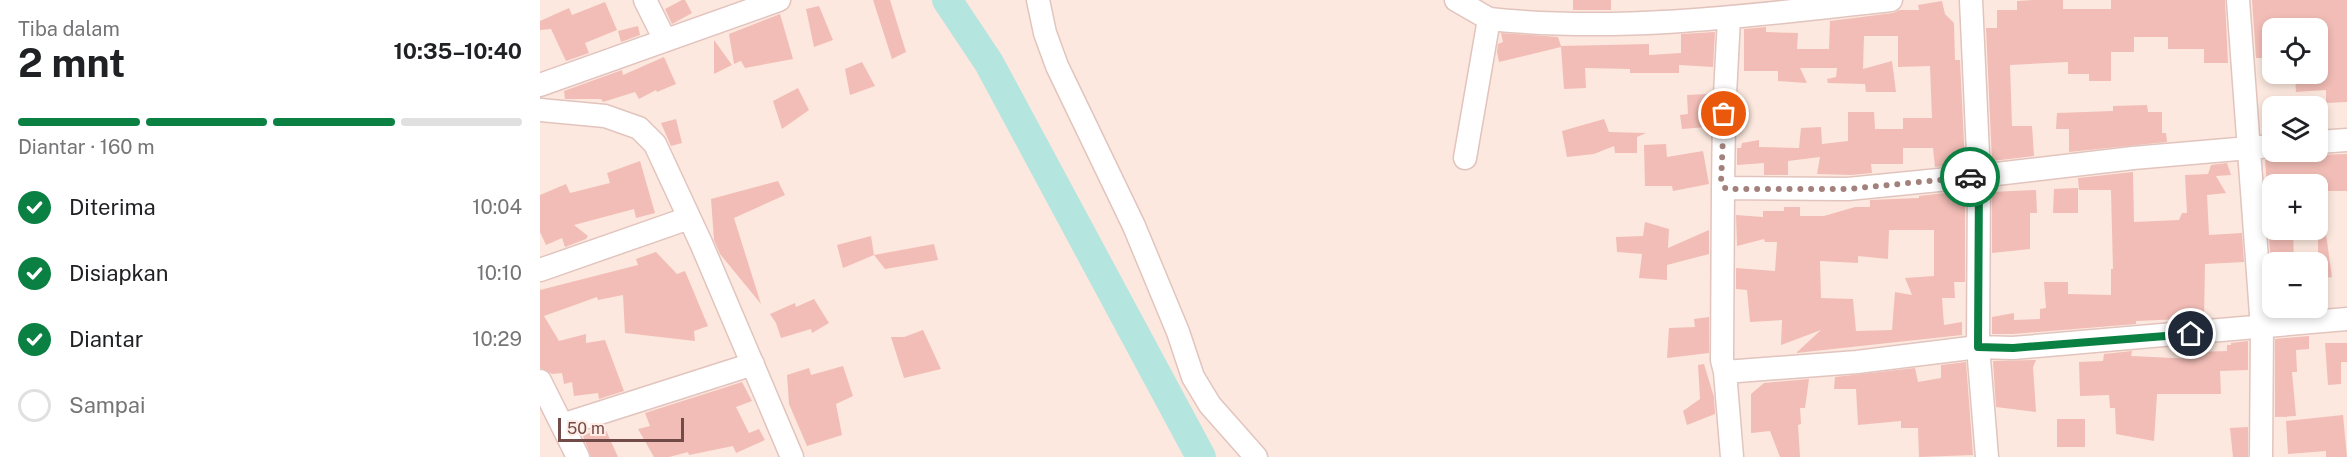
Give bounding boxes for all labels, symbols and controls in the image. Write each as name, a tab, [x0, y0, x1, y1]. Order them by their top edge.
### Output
text: Tiba dalam	[18, 17, 120, 41]
map controls	[2262, 18, 2328, 318]
button: locate	[2262, 18, 2328, 84]
text: 10:35–10:40	[393, 38, 522, 64]
text: 2 mnt	[18, 40, 125, 86]
pin	[1698, 88, 1749, 139]
button: layers	[2262, 96, 2328, 162]
icon: bag	[1707, 97, 1740, 130]
text: Diantar · 160 m	[18, 135, 155, 159]
courier	[1940, 147, 2000, 207]
icon: car	[1954, 161, 1987, 194]
button: +	[2262, 174, 2328, 240]
icon: check	[18, 191, 51, 224]
text: Diterima	[69, 194, 156, 220]
text: 10:04	[472, 195, 522, 219]
button: −	[2262, 252, 2328, 318]
icon: check	[18, 257, 51, 290]
text: Disiapkan	[69, 260, 168, 286]
text: 10:10	[477, 261, 522, 285]
pin	[2165, 308, 2216, 359]
icon: home	[2174, 317, 2207, 350]
icon: check	[18, 323, 51, 356]
text: Diantar	[69, 326, 143, 352]
text: 10:29	[472, 327, 522, 351]
text: Sampai	[69, 392, 145, 418]
scale bar	[558, 415, 684, 442]
text: 50 m	[567, 419, 605, 438]

